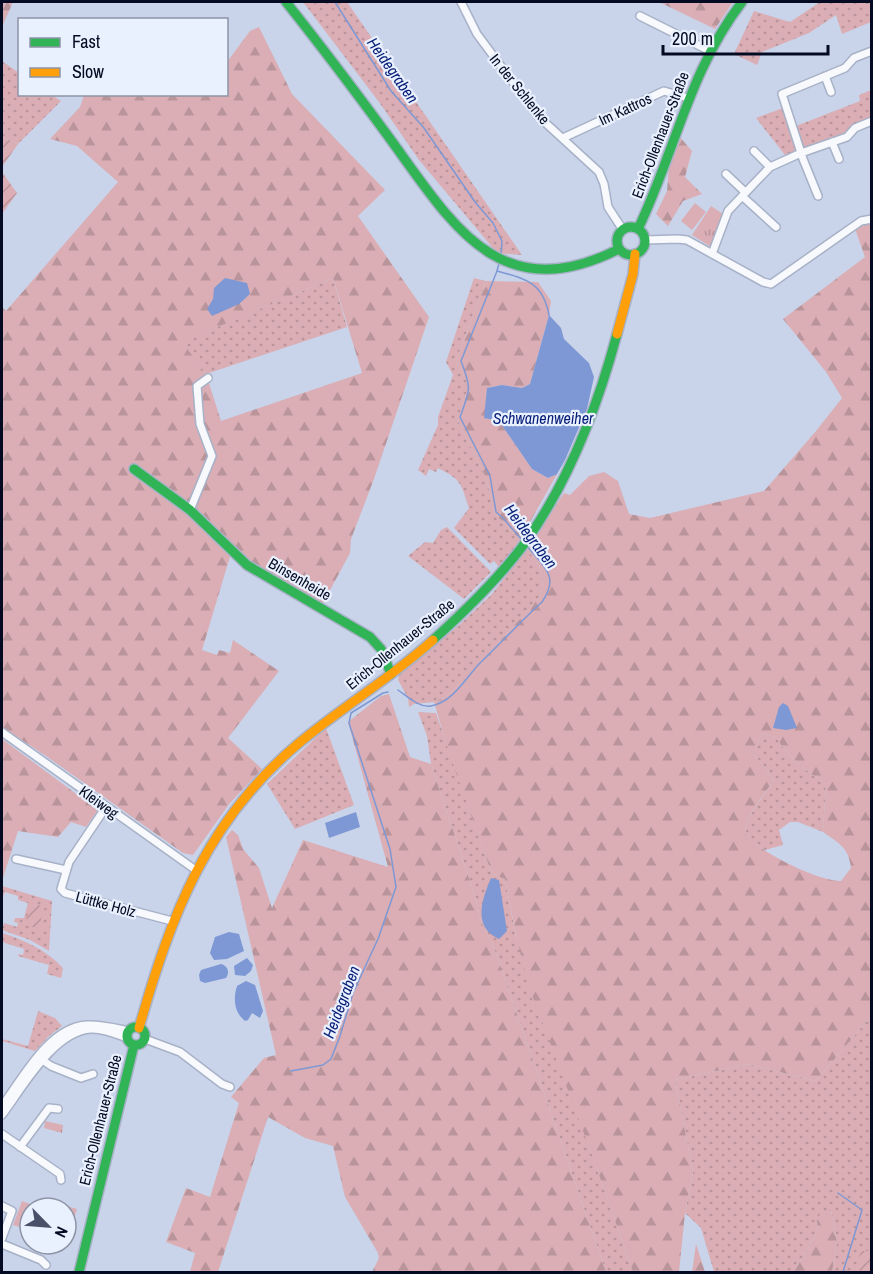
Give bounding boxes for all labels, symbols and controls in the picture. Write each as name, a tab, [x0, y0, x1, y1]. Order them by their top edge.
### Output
legend	[18, 18, 228, 96]
scale bar	[663, 18, 828, 56]
text: 200 m	[672, 26, 713, 51]
text: Fast	[72, 29, 100, 54]
water label: Heidegraben	[362, 33, 424, 107]
street label: In der Schlenke	[485, 49, 555, 129]
text: Slow	[72, 59, 104, 84]
street label: Erich-Ollenhauer-Straße	[626, 69, 694, 201]
street label: Im Kattros	[595, 88, 655, 130]
water label: Schwanenweiher	[493, 407, 594, 429]
water label: Heidegraben	[499, 499, 563, 573]
street label: Binsenheide	[265, 553, 335, 605]
street label: Erich-Ollenhauer-Straße	[341, 594, 459, 694]
street label: Kleiweg	[75, 781, 123, 823]
street label: Lüttke Holz	[74, 886, 138, 922]
water label: Heidegraben	[317, 963, 365, 1041]
street label: Erich-Ollenhauer-Straße	[74, 1052, 126, 1188]
north arrow	[18, 1196, 78, 1256]
text: N	[50, 1223, 74, 1241]

